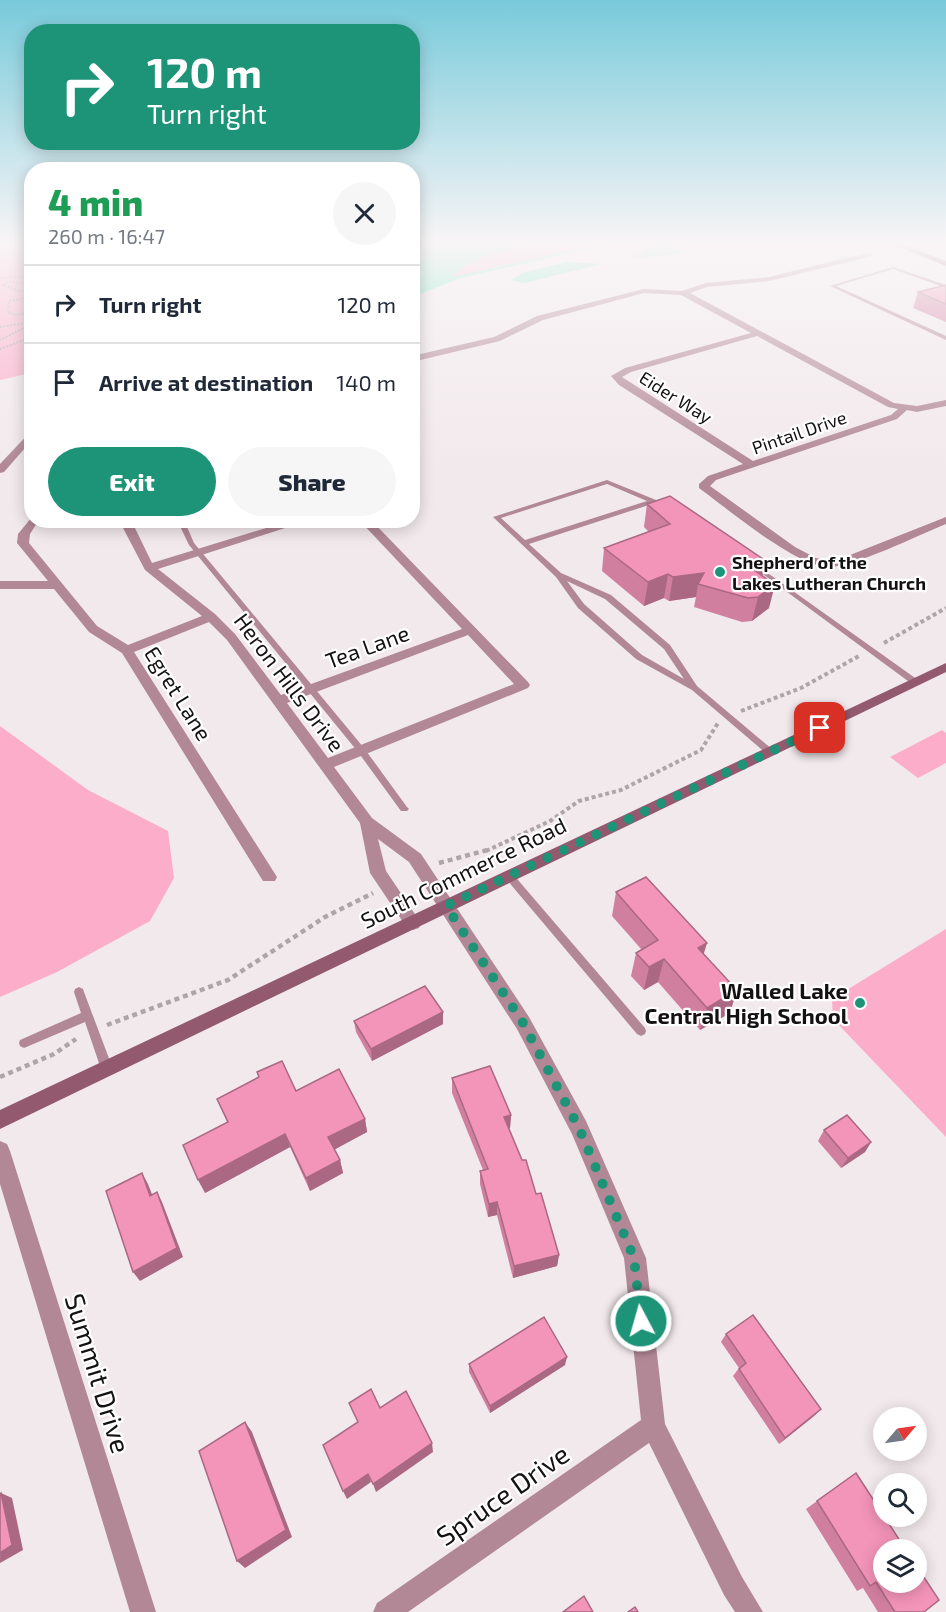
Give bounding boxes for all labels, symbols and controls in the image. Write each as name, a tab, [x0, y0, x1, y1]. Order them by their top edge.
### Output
text: 120 m	[147, 46, 262, 96]
icon: right	[48, 48, 126, 126]
text: Turn right	[147, 97, 267, 129]
text: 4 min	[48, 180, 143, 223]
button: close	[333, 182, 396, 245]
text: 260 m · 16:47	[48, 224, 165, 248]
icon: right	[48, 288, 81, 321]
text: Turn right	[99, 291, 201, 317]
text: 120 m	[337, 291, 396, 317]
icon: arrive	[48, 366, 81, 399]
street label: Eider Way	[636, 366, 717, 428]
text: Arrive at destination	[99, 369, 313, 395]
text: 140 m	[336, 369, 396, 395]
street label: Pintail Drive	[749, 406, 849, 458]
button: Exit	[48, 447, 216, 516]
button: Share	[228, 447, 396, 516]
place label: Shepherd of the Lakes Lutheran Church	[732, 551, 926, 594]
marker: Shepherd of the Lakes Lutheran Church	[713, 565, 727, 579]
street label: Heron Hills Drive	[229, 608, 351, 756]
street label: Tea Lane	[322, 619, 412, 673]
street label: Egret Lane	[140, 641, 218, 745]
pin	[794, 702, 845, 753]
icon: arrive	[803, 711, 836, 744]
street label: South Commerce Road	[356, 811, 570, 933]
place label: Walled Lake Central High School	[645, 977, 849, 1028]
marker: Walled Lake Central High School	[853, 996, 867, 1010]
street label: Summit Drive	[60, 1289, 138, 1457]
position arrow	[609, 1289, 673, 1353]
north arrow	[873, 1407, 927, 1461]
map controls	[873, 1407, 927, 1593]
street label: Spruce Drive	[429, 1437, 575, 1552]
button: search	[873, 1473, 927, 1527]
button: layers	[873, 1539, 927, 1593]

